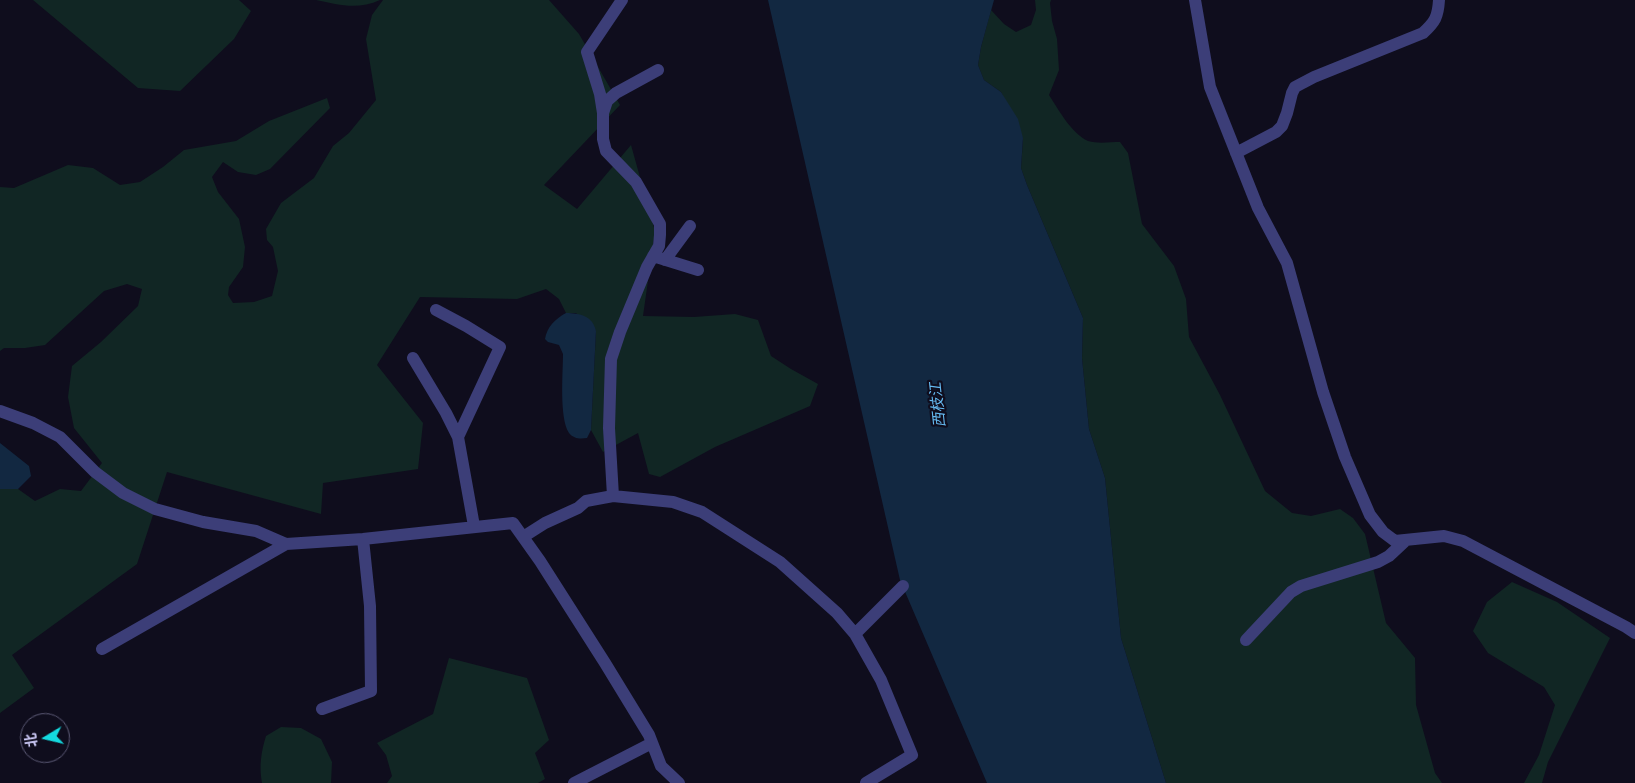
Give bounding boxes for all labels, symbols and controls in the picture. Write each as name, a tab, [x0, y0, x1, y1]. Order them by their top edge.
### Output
water label: 西枝江	[927, 382, 949, 428]
north arrow	[20, 713, 70, 763]
text: 北	[22, 732, 40, 748]

